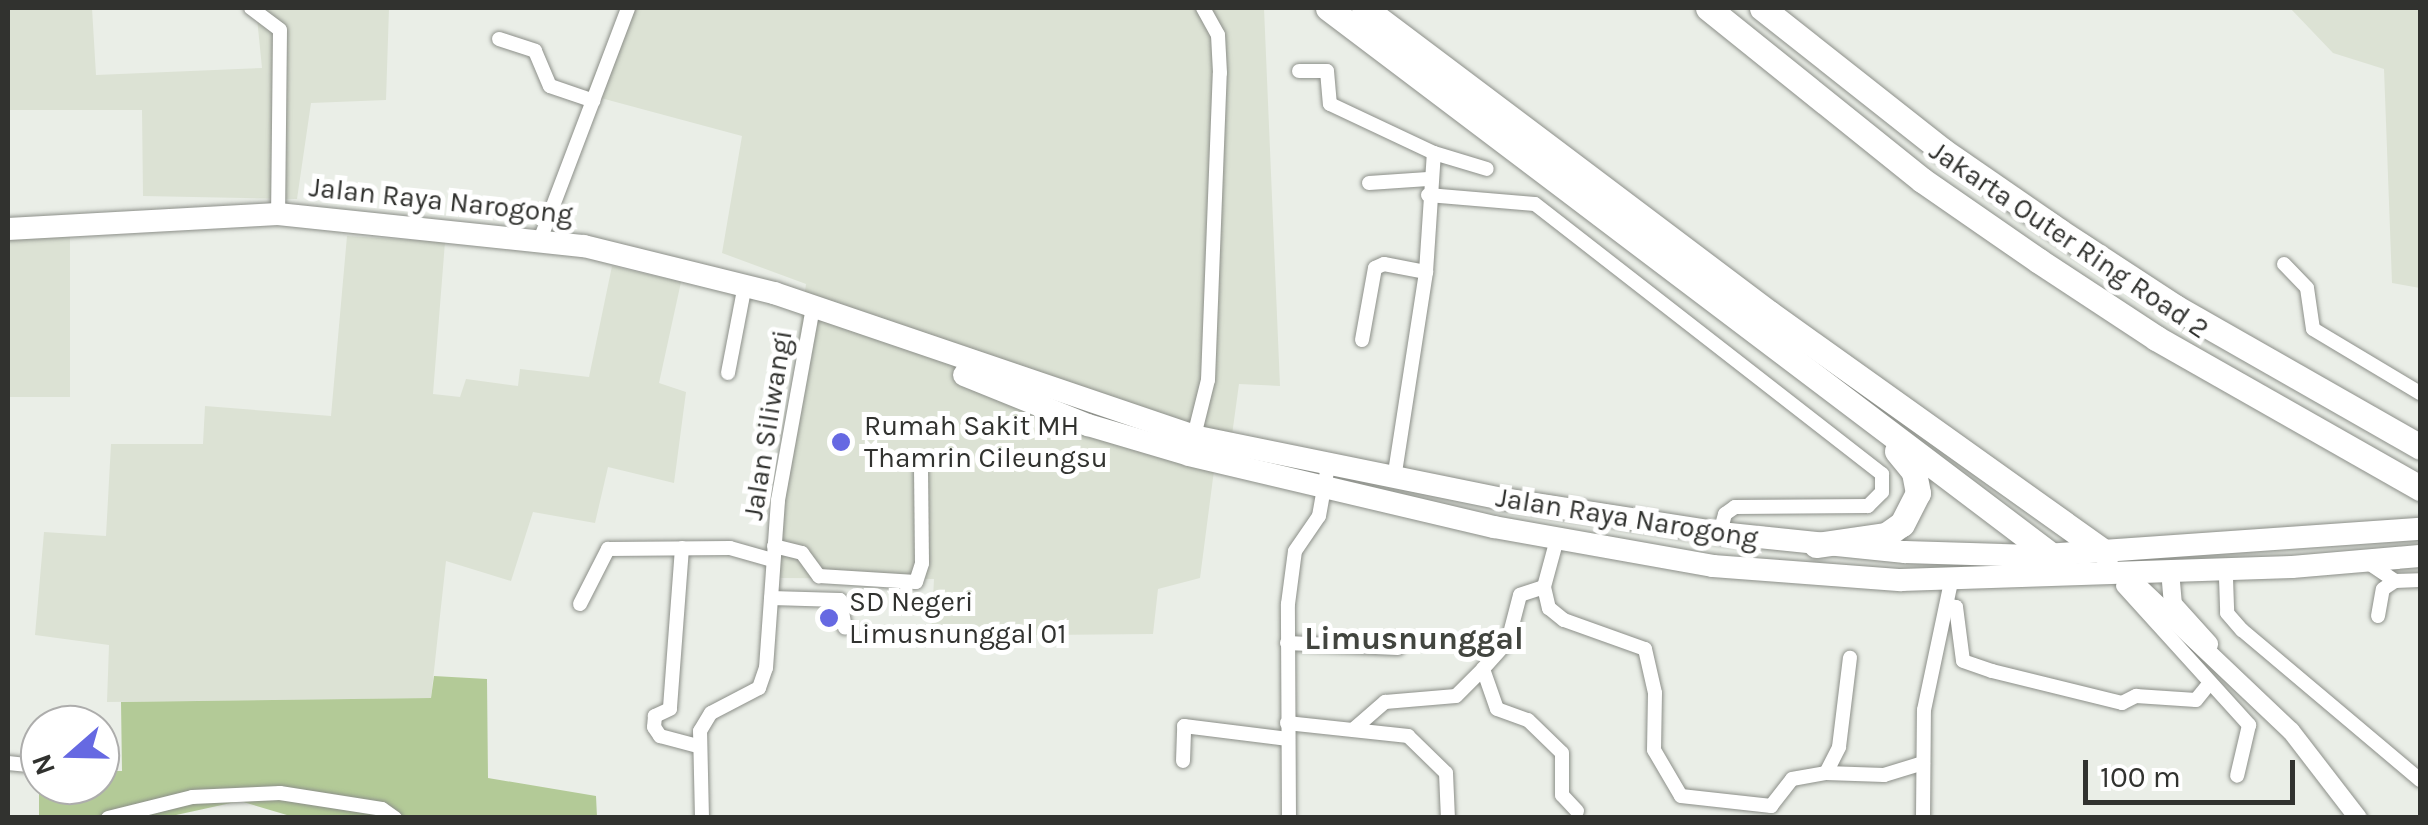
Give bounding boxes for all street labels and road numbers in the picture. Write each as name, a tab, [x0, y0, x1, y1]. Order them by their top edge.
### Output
street label: Jakarta Outer Ring Road 2	[1923, 134, 2215, 346]
street label: Jalan Raya Narogong	[307, 170, 575, 232]
street label: Jalan Siliwangi	[736, 328, 800, 522]
street label: Jalan Raya Narogong	[1494, 481, 1760, 555]

